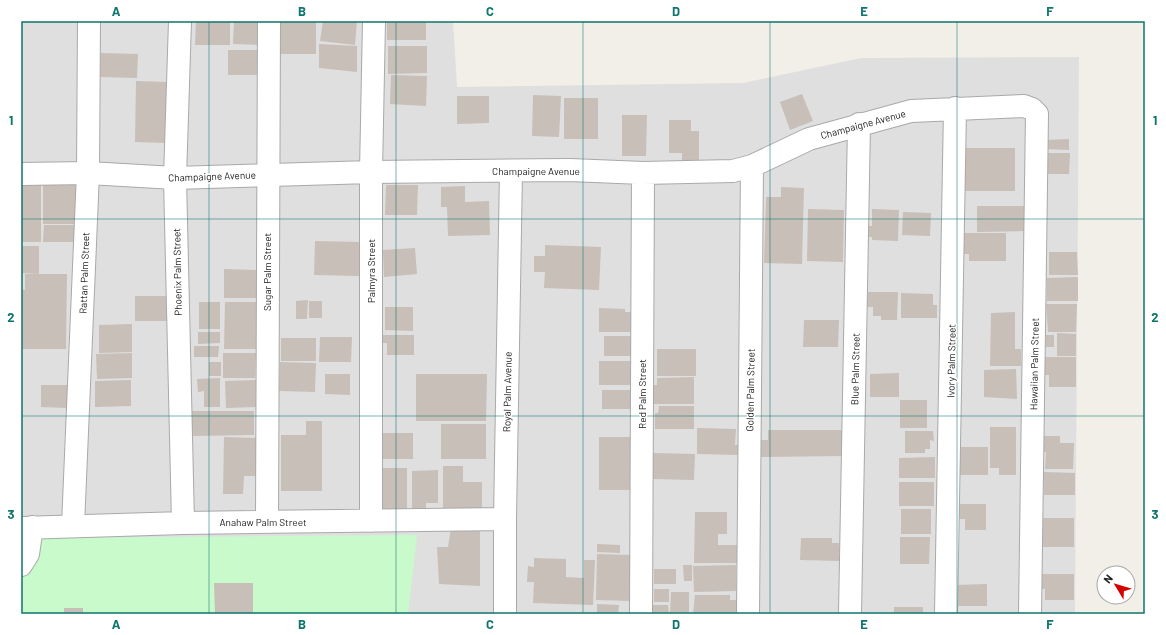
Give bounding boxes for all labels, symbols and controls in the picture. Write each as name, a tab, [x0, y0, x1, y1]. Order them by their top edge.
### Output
text: A	[112, 3, 121, 19]
text: B	[298, 3, 306, 19]
text: C	[486, 3, 494, 19]
text: D	[672, 3, 680, 19]
text: E	[860, 3, 868, 19]
text: F	[1046, 3, 1054, 19]
street label: Champaigne Avenue	[819, 107, 907, 141]
text: 1	[9, 112, 13, 128]
text: 1	[1153, 112, 1157, 128]
street label: Champaigne Avenue	[492, 165, 580, 177]
street label: Champaigne Avenue	[168, 168, 256, 184]
street label: Phoenix Palm Street	[170, 228, 184, 316]
street label: Rattan Palm Street	[77, 232, 91, 314]
street label: Sugar Palm Street	[261, 233, 273, 311]
street label: Palmyra Street	[365, 239, 377, 303]
text: 2	[7, 309, 15, 325]
text: 2	[1151, 309, 1159, 325]
street label: Hawaiian Palm Street	[1027, 317, 1041, 410]
street label: Ivory Palm Street	[944, 324, 958, 398]
street label: Blue Palm Street	[848, 332, 862, 405]
street label: Golden Palm Street	[743, 348, 757, 432]
street label: Royal Palm Avenue	[500, 352, 514, 432]
street label: Red Palm Street	[636, 359, 648, 429]
text: 3	[7, 506, 15, 522]
text: 3	[1151, 506, 1159, 522]
street label: Anahaw Palm Street	[219, 516, 307, 528]
north arrow	[1096, 565, 1136, 605]
text: N	[1100, 572, 1115, 585]
text: A	[112, 616, 121, 632]
text: B	[298, 616, 306, 632]
text: C	[486, 616, 494, 632]
text: D	[672, 616, 680, 632]
text: E	[860, 616, 868, 632]
text: F	[1046, 616, 1054, 632]

